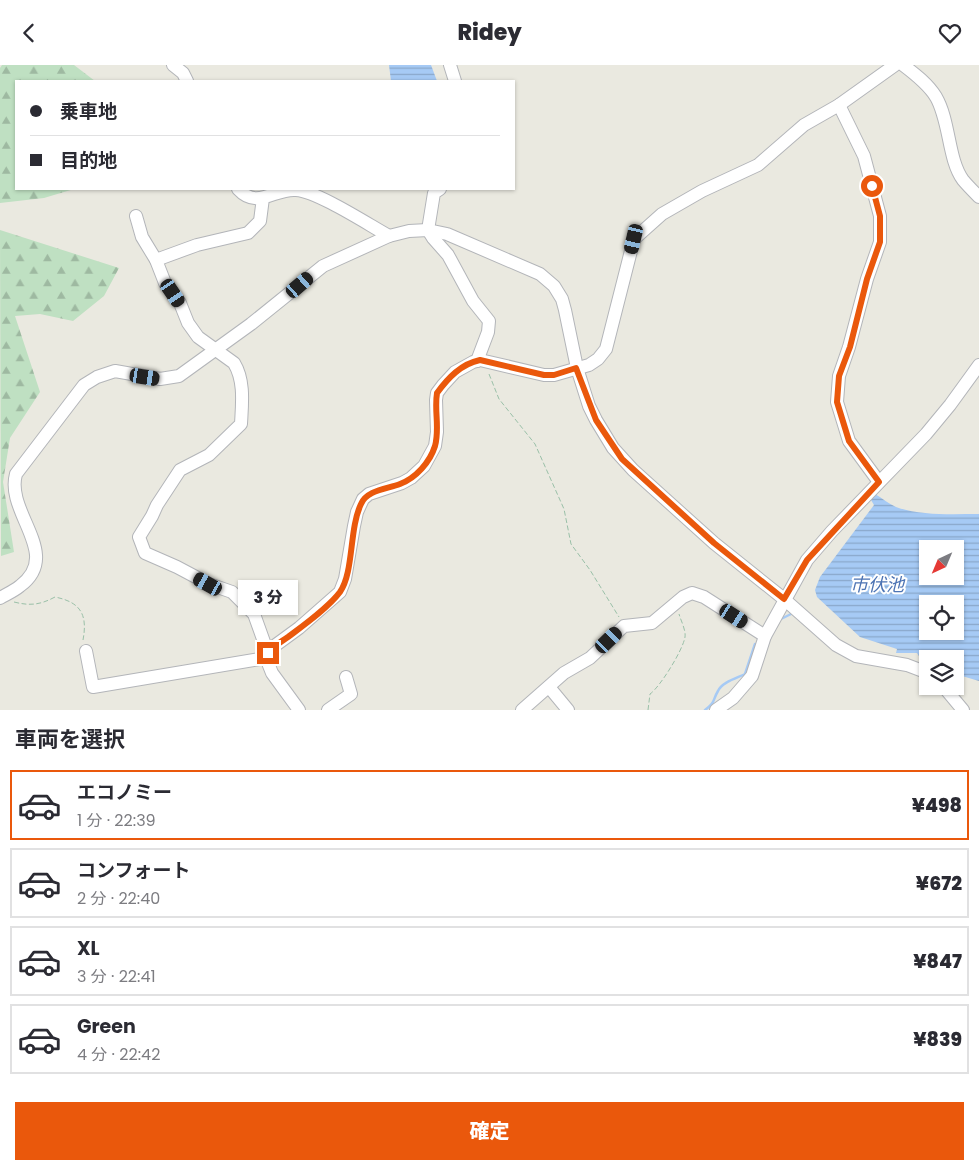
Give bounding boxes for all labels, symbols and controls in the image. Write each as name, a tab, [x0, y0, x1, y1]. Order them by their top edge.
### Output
text: Ridey	[457, 17, 522, 48]
icon: back	[15, 19, 43, 47]
icon: heart	[936, 19, 964, 47]
text: 乗車地	[60, 98, 117, 125]
text: 目的地	[60, 147, 117, 174]
route start	[861, 175, 883, 197]
car	[623, 223, 644, 255]
car	[283, 269, 316, 301]
car	[158, 276, 187, 310]
car	[129, 367, 160, 387]
north arrow	[919, 540, 964, 585]
map controls	[919, 540, 964, 695]
car	[191, 570, 224, 598]
water label: 市伏池	[850, 572, 906, 597]
callout: 3 分	[238, 581, 298, 615]
text: 3 分	[254, 586, 282, 609]
button: locate	[919, 595, 964, 640]
car	[717, 602, 750, 630]
car	[592, 624, 625, 656]
route end	[257, 642, 279, 664]
button: layers	[919, 650, 964, 695]
text: 車両を選択	[15, 724, 125, 755]
text: エコノミー	[77, 779, 172, 806]
icon: car	[17, 783, 62, 828]
text: ¥498	[912, 792, 962, 819]
text: 1 分 · 22:39	[77, 809, 156, 832]
text: コンフォート	[77, 857, 190, 884]
icon: car	[17, 861, 62, 906]
text: ¥672	[916, 870, 962, 897]
text: 2 分 · 22:40	[77, 887, 160, 910]
text: XL	[77, 935, 100, 962]
icon: car	[17, 939, 62, 984]
text: ¥847	[913, 948, 962, 975]
text: 3 分 · 22:41	[77, 965, 156, 988]
text: Green	[77, 1013, 136, 1040]
icon: car	[17, 1017, 62, 1062]
text: ¥839	[913, 1026, 962, 1053]
text: 4 分 · 22:42	[77, 1043, 160, 1066]
button: 確定	[15, 1102, 964, 1160]

